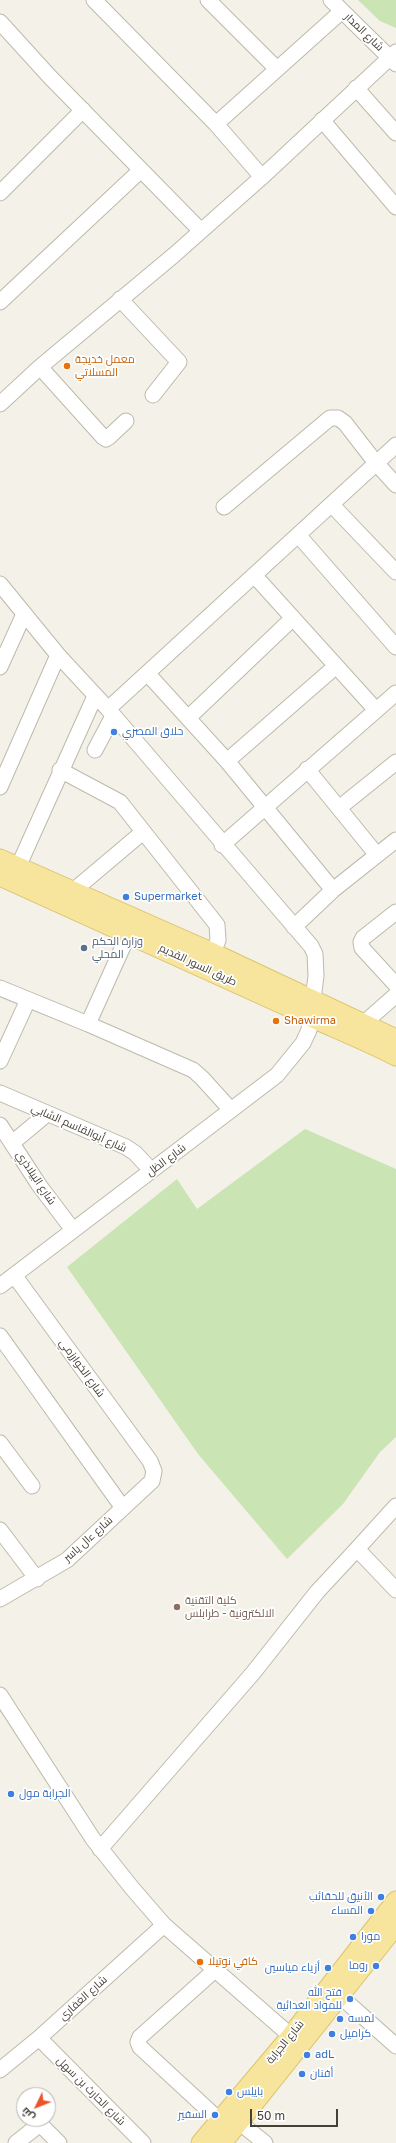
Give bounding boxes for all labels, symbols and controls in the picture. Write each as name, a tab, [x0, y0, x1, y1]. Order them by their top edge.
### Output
street label: شارع المدار	[342, 10, 386, 54]
place label: معمل خديجة المسلاتي	[75, 353, 135, 379]
marker: معمل خديجة المسلاتي	[62, 361, 72, 371]
place label: حلاق المصري	[122, 725, 183, 739]
marker: حلاق المصري	[109, 727, 119, 737]
place label: Supermarket	[134, 890, 202, 904]
marker: Supermarket	[121, 892, 131, 902]
place label: وزارة الحكم المحلي	[92, 935, 143, 961]
street label: طريق السور القديم	[157, 941, 239, 989]
marker: وزارة الحكم المحلي	[79, 943, 89, 953]
place label: Shawirma	[284, 1014, 336, 1028]
marker: Shawirma	[271, 1016, 281, 1026]
street label: شارع أبوالقاسم الشابي	[29, 1101, 129, 1155]
street label: شارع الظل	[144, 1141, 188, 1179]
street label: شارع البيلاذري	[13, 1149, 59, 1207]
street label: شارع الخوارزمي	[57, 1336, 107, 1400]
street label: شارع ءال ياسر	[61, 1514, 115, 1564]
place label: كلية التقنية الالكترونية - طرابلس	[185, 1594, 275, 1620]
marker: كلية التقنية الالكترونية - طرابلس	[172, 1602, 182, 1612]
place label: الجرابة مول	[19, 1787, 71, 1801]
marker: الجرابة مول	[6, 1789, 16, 1799]
place label: الأنيق للحقائب	[309, 1890, 373, 1904]
marker: الأنيق للحقائب	[376, 1892, 386, 1902]
place label: المساء	[331, 1904, 363, 1918]
marker: المساء	[366, 1906, 376, 1916]
place label: مورا	[361, 1930, 380, 1944]
marker: مورا	[348, 1932, 358, 1942]
place label: كافي نوتيلا	[208, 1955, 258, 1969]
marker: كافي نوتيلا	[195, 1957, 205, 1967]
place label: روما	[349, 1959, 368, 1973]
place label: أزياء مياسين	[265, 1961, 320, 1975]
marker: روما	[371, 1961, 381, 1971]
marker: أزياء مياسين	[323, 1963, 333, 1973]
street label: شارع الغفاري	[56, 1973, 110, 2023]
place label: فتح الله للمواد الغدائية	[276, 1986, 342, 2012]
marker: فتح الله للمواد الغدائية	[345, 1994, 355, 2004]
place label: لمسه	[348, 2012, 374, 2026]
marker: لمسه	[335, 2014, 345, 2024]
street label: شارع الجرابة	[263, 2018, 307, 2066]
place label: كراميل	[340, 2027, 371, 2041]
marker: كراميل	[327, 2029, 337, 2039]
place label: adL	[315, 2048, 334, 2062]
marker: adL	[302, 2050, 312, 2060]
street label: شارع الحارث بن سهل	[54, 2054, 128, 2128]
place label: أفنان	[310, 2067, 333, 2081]
marker: أفنان	[297, 2069, 307, 2079]
place label: بايلِس	[237, 2085, 263, 2099]
north arrow	[16, 2087, 56, 2127]
marker: بايلِس	[224, 2087, 234, 2097]
scale bar	[252, 2101, 340, 2127]
text: ش	[18, 2105, 37, 2124]
place label: السفير	[178, 2108, 207, 2122]
text: 50 m	[257, 2108, 285, 2123]
marker: السفير	[210, 2110, 220, 2120]

